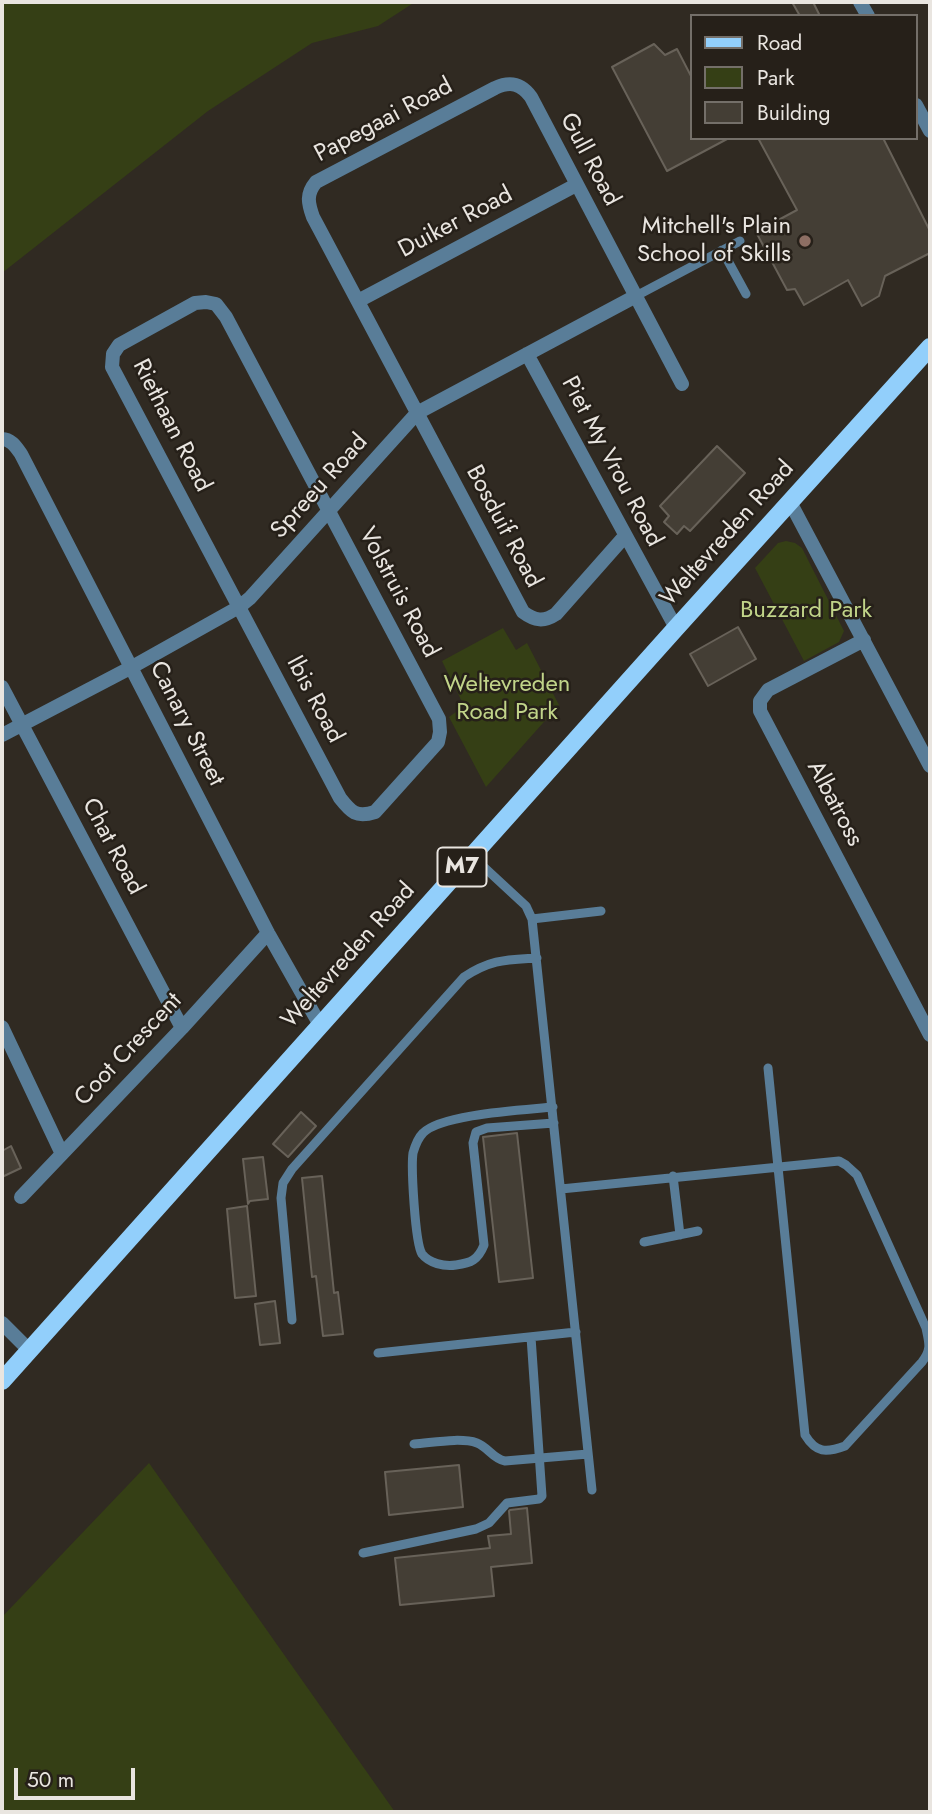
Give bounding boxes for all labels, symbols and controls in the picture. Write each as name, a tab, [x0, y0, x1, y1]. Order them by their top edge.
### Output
legend	[690, 14, 918, 140]
text: Road	[757, 28, 802, 58]
text: Park	[757, 63, 794, 93]
street label: Papegaai Road	[310, 73, 458, 169]
text: Building	[757, 98, 830, 128]
street label: Gull Road	[553, 109, 625, 211]
street label: Duiker Road	[394, 181, 518, 265]
place label: Mitchell's Plain School of Skills	[637, 213, 791, 269]
marker: Mitchell's Plain School of Skills	[797, 233, 813, 249]
street label: Riethaan Road	[125, 355, 217, 497]
street label: Piet My Vrou Road	[554, 372, 668, 552]
street label: Spreeu Road	[265, 429, 375, 545]
street label: Weltevreden Road	[655, 455, 801, 613]
street label: Bosduif Road	[459, 461, 547, 593]
street label: Volstruis Road	[352, 523, 444, 663]
park label: Buzzard Park	[740, 597, 872, 625]
street label: Ibis Road	[279, 652, 349, 748]
street label: Canary Street	[142, 657, 230, 791]
park label: Weltevreden Road Park	[444, 671, 570, 727]
street label: Albatross	[800, 756, 868, 852]
street label: Chat Road	[75, 794, 149, 900]
road number: M7	[438, 848, 486, 887]
street label: Weltevreden Road	[276, 877, 422, 1035]
street label: Coot Crescent	[69, 987, 189, 1113]
scale bar	[18, 1755, 138, 1799]
text: 50 m	[27, 1765, 74, 1795]

